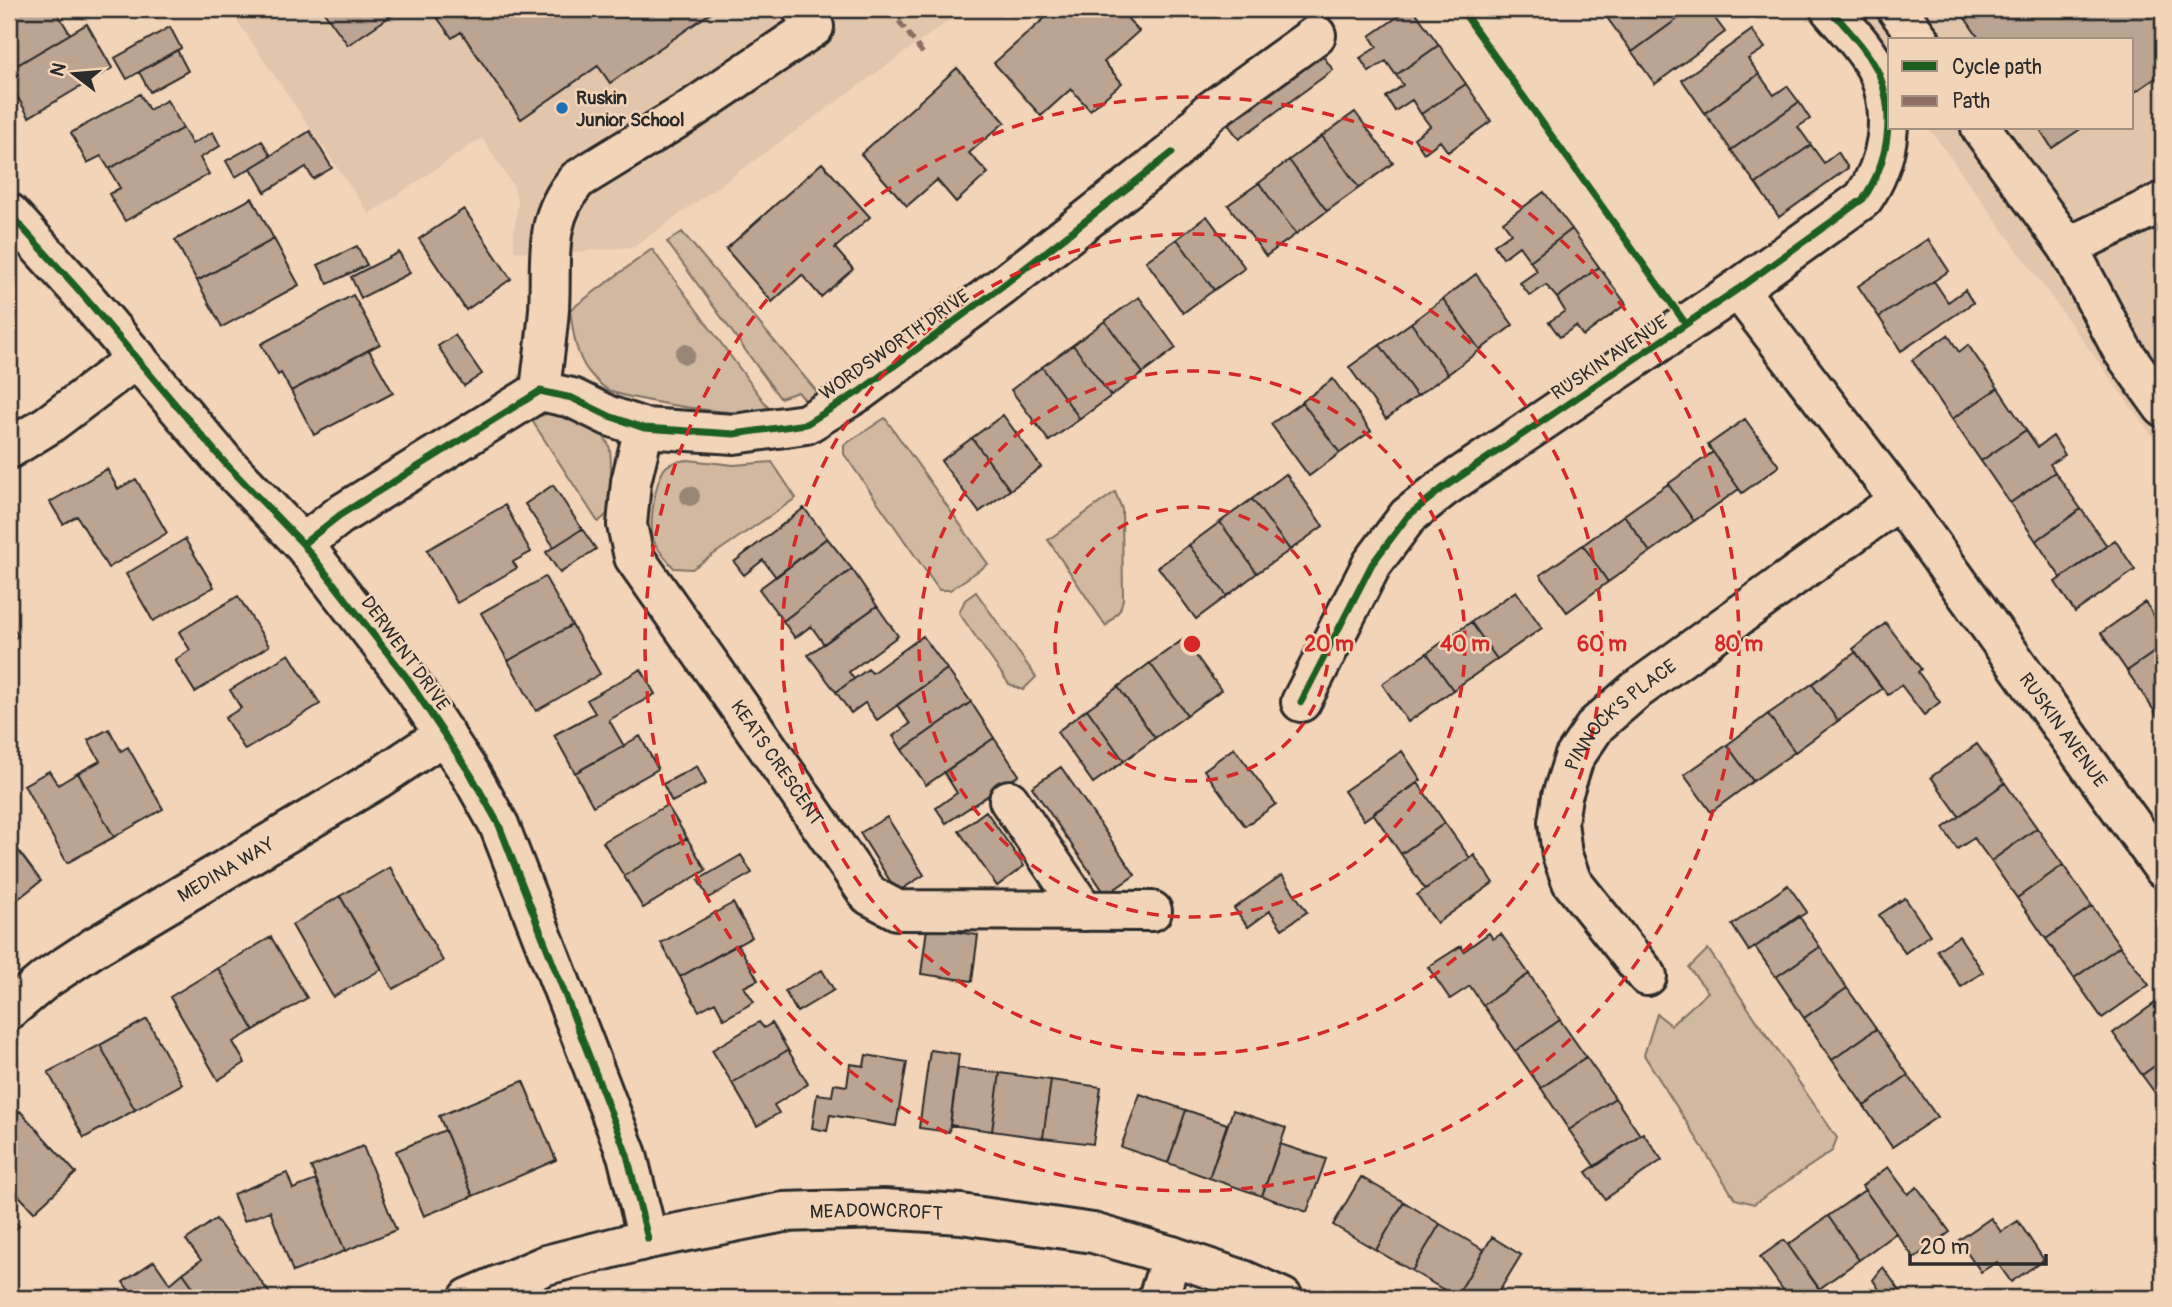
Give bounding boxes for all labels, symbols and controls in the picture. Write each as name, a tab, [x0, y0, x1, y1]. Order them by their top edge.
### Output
north arrow	[38, 38, 108, 108]
legend	[1888, 38, 2134, 130]
text: Cycle path	[1952, 54, 2042, 81]
text: N	[45, 60, 72, 79]
place label: Ruskin Junior School	[576, 86, 684, 132]
text: Path	[1952, 88, 1990, 115]
marker: Ruskin Junior School	[554, 100, 570, 116]
street label: WORDSWORTH DRIVE	[815, 284, 974, 406]
street label: RUSKIN AVENUE	[1547, 310, 1672, 406]
street label: DERWENT DRIVE	[355, 591, 455, 716]
text: 20 m	[1304, 631, 1354, 658]
text: 40 m	[1440, 631, 1490, 658]
text: 60 m	[1577, 631, 1627, 658]
text: 80 m	[1715, 631, 1763, 658]
centre of rings	[1180, 632, 1204, 656]
street label: PINNOCK'S PLACE	[1560, 654, 1681, 773]
street label: RUSKIN AVENUE	[2014, 668, 2112, 792]
street label: KEATS CRESCENT	[725, 695, 828, 830]
street label: MEDINA WAY	[173, 832, 279, 908]
street label: MEADOWCROFT	[809, 1198, 943, 1226]
scale bar	[1910, 1223, 2046, 1267]
text: 20 m	[1920, 1234, 1969, 1261]

